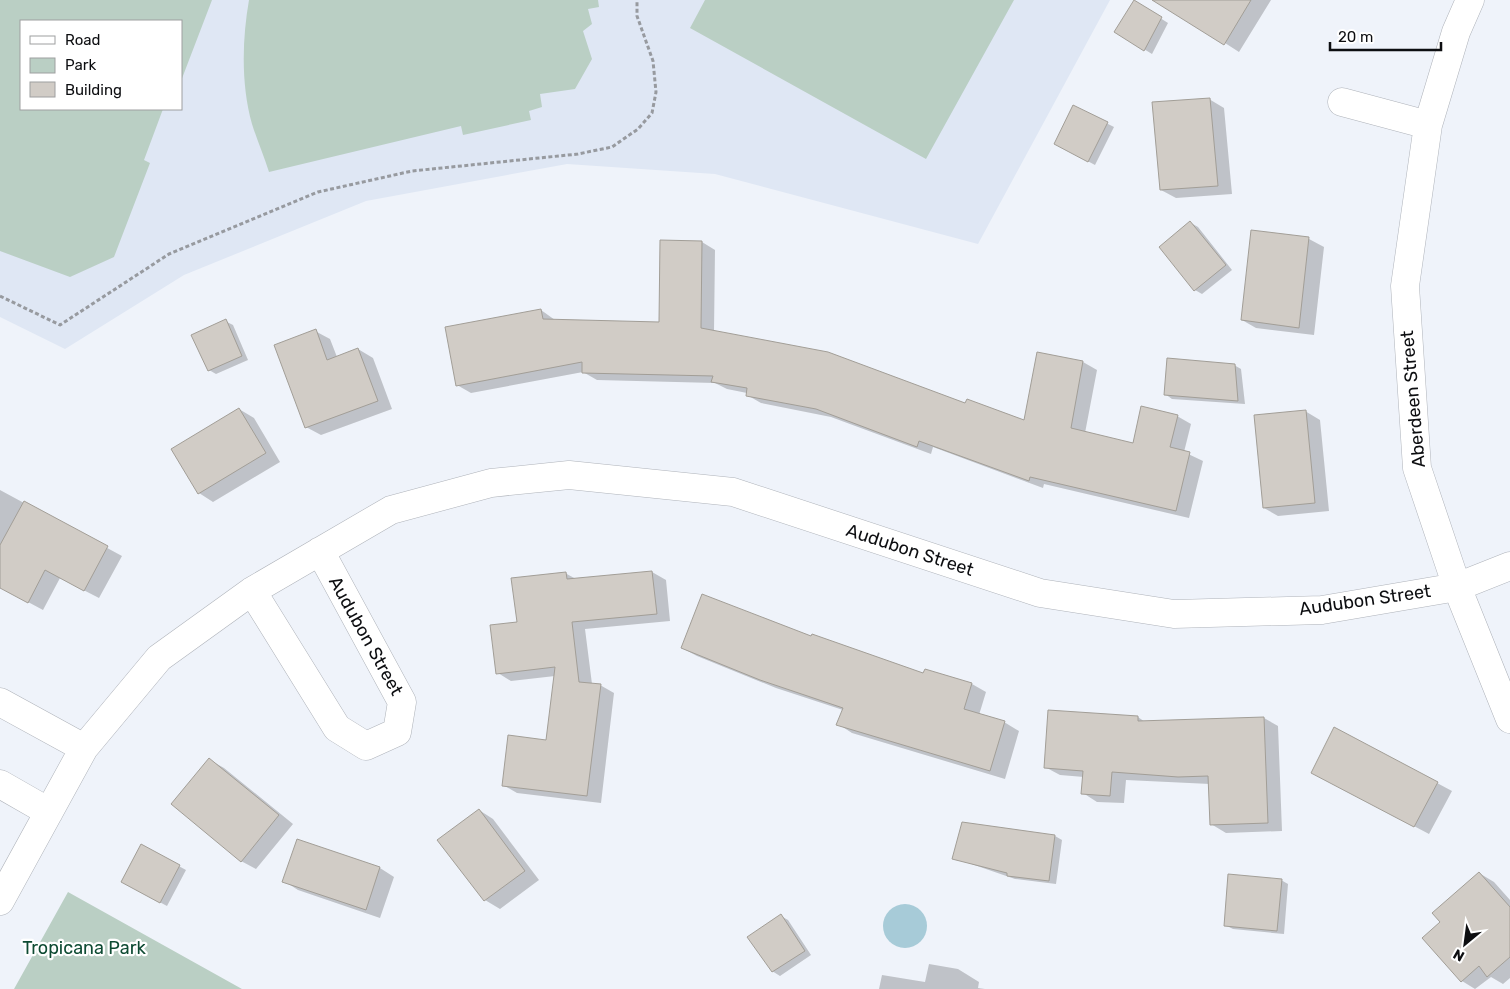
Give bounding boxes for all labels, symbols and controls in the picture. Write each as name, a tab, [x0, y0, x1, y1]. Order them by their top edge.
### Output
legend	[20, 20, 182, 110]
scale bar	[1330, 20, 1441, 52]
text: 20 m	[1338, 28, 1373, 46]
text: Road	[65, 31, 101, 49]
text: Park	[65, 56, 96, 74]
text: Building	[65, 81, 122, 99]
street label: Aberdeen Street	[1396, 329, 1430, 469]
street label: Audubon Street	[843, 519, 977, 581]
street label: Audubon Street	[324, 573, 408, 699]
street label: Audubon Street	[1298, 580, 1432, 620]
north arrow	[1440, 919, 1490, 969]
park label: Tropicana Park	[22, 937, 147, 959]
text: N	[1450, 945, 1467, 965]

